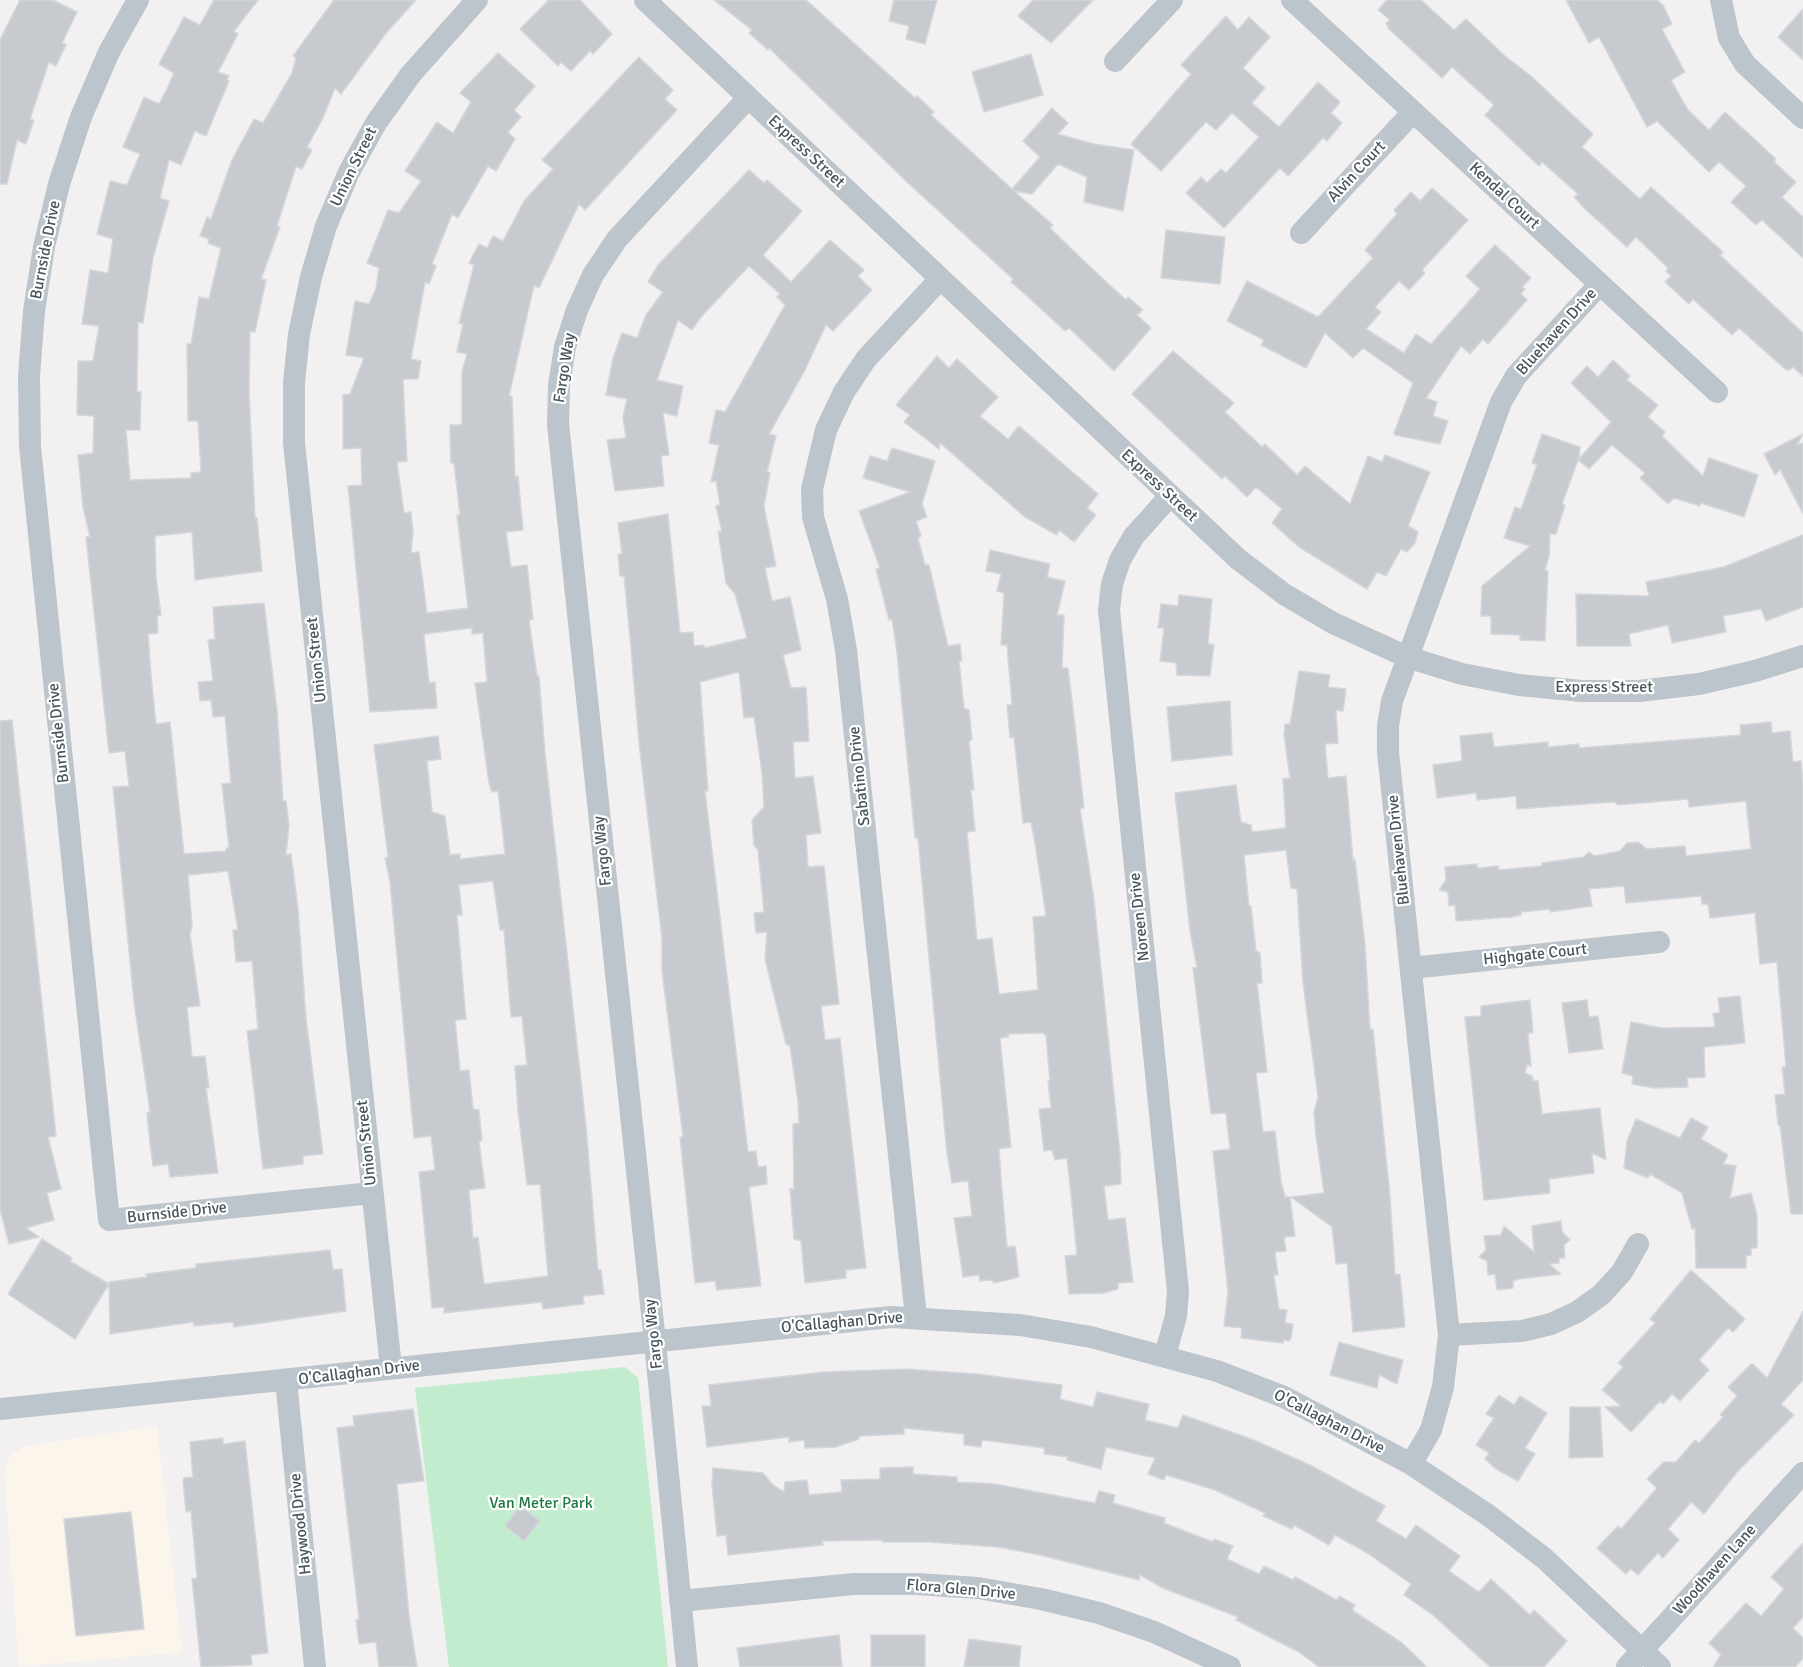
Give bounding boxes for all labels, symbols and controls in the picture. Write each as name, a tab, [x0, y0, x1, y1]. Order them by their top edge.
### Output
street label: Express Street	[764, 112, 848, 192]
street label: Union Street	[327, 124, 381, 210]
street label: Alvin Court	[1324, 138, 1390, 206]
street label: Kendal Court	[1465, 159, 1543, 233]
street label: Burnside Drive	[27, 199, 65, 301]
street label: Bluehaven Drive	[1513, 284, 1601, 380]
street label: Fargo Way	[550, 332, 580, 404]
street label: Express Street	[1117, 446, 1201, 526]
street label: Union Street	[303, 616, 331, 704]
street label: Express Street	[1555, 678, 1653, 698]
street label: Burnside Drive	[44, 682, 74, 784]
street label: Sabatino Drive	[845, 725, 875, 827]
street label: Bluehaven Drive	[1384, 794, 1414, 906]
street label: Fargo Way	[590, 815, 616, 887]
street label: Noreen Drive	[1126, 872, 1154, 962]
street label: Highgate Court	[1482, 940, 1588, 970]
street label: Union Street	[353, 1099, 381, 1187]
street label: Burnside Drive	[126, 1198, 228, 1228]
street label: Fargo Way	[641, 1298, 667, 1370]
street label: O'Callaghan Drive	[780, 1308, 904, 1338]
street label: O'Callaghan Drive	[297, 1356, 421, 1390]
street label: O'Callaghan Drive	[1270, 1386, 1388, 1458]
street label: Haywood Drive	[286, 1472, 316, 1576]
park label: Van Meter Park	[489, 1494, 593, 1514]
street label: Woodhaven Lane	[1669, 1521, 1761, 1619]
street label: Flora Glen Drive	[906, 1576, 1016, 1604]

